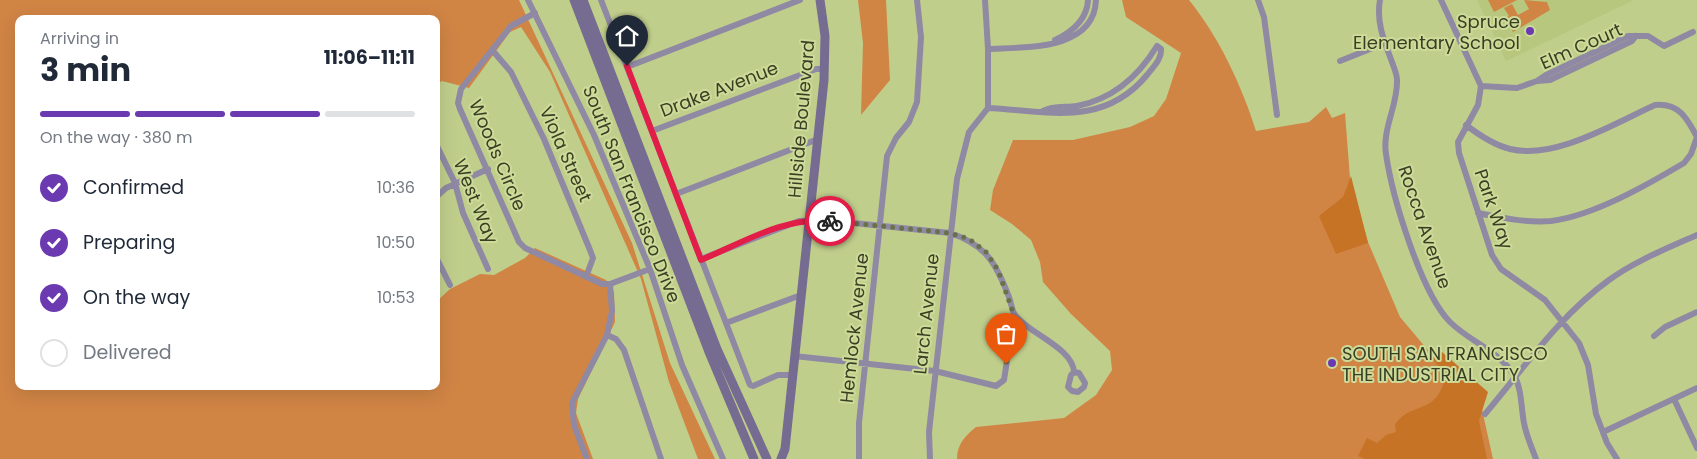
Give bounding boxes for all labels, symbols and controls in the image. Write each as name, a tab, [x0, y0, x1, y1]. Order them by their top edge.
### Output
place label: Spruce Elementary School	[1353, 9, 1520, 55]
pin	[606, 15, 648, 66]
street label: Elm Court	[1536, 17, 1626, 75]
icon: home	[613, 22, 641, 50]
marker: Spruce Elementary School	[1524, 25, 1536, 37]
text: Arriving in	[40, 27, 119, 50]
street label: Hillside Boulevard	[782, 39, 820, 199]
text: 11:06–11:11	[324, 44, 415, 71]
text: 3 min	[40, 47, 131, 92]
street label: Drake Avenue	[656, 55, 782, 123]
street label: South San Francisco Drive	[577, 82, 687, 306]
street label: Woods Circle	[463, 96, 533, 214]
street label: Viola Street	[534, 102, 598, 206]
text: On the way · 380 m	[40, 126, 193, 149]
street label: West Way	[448, 155, 504, 247]
street label: Rocca Avenue	[1392, 162, 1458, 292]
street label: Park Way	[1469, 166, 1519, 252]
icon: check	[40, 174, 68, 202]
text: Confirmed	[83, 174, 184, 201]
text: 10:36	[377, 176, 415, 199]
courier	[805, 196, 855, 246]
icon: bike	[816, 207, 844, 235]
icon: check	[40, 229, 68, 257]
text: Preparing	[83, 229, 175, 256]
text: 10:50	[376, 231, 415, 254]
street label: Hemlock Avenue	[834, 252, 874, 404]
street label: Larch Avenue	[907, 252, 945, 376]
icon: check	[40, 284, 68, 312]
text: On the way	[83, 284, 190, 311]
text: 10:53	[377, 286, 415, 309]
pin	[985, 313, 1027, 364]
icon: bag	[992, 320, 1020, 348]
text: Delivered	[83, 339, 172, 366]
place label: SOUTH SAN FRANCISCO THE INDUSTRIAL CITY	[1342, 341, 1548, 387]
marker: SOUTH SAN FRANCISCO THE INDUSTRIAL CITY	[1326, 357, 1338, 369]

